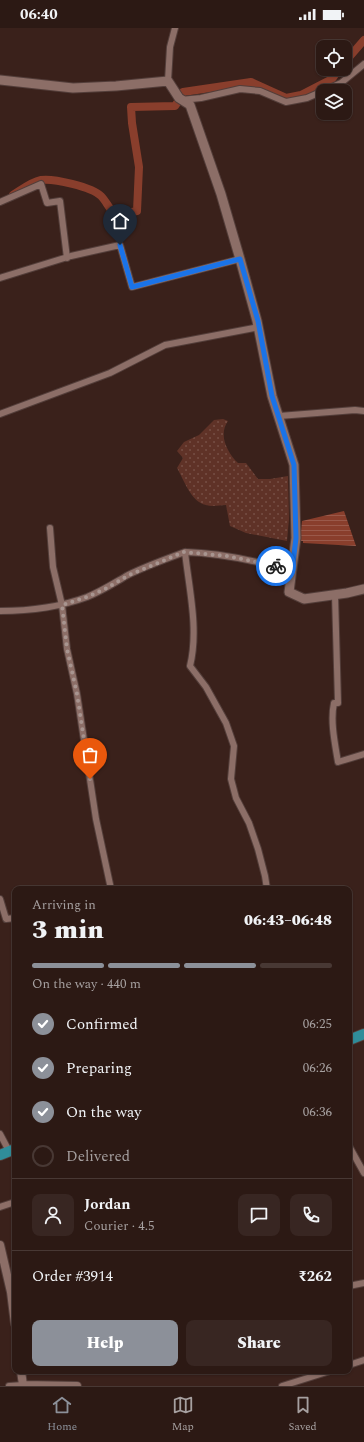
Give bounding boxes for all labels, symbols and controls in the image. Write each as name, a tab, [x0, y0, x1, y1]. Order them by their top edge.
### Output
text: 06:40	[20, 3, 58, 26]
map controls	[316, 40, 352, 120]
button: locate	[316, 40, 352, 76]
button: layers	[316, 84, 352, 120]
pin	[103, 204, 137, 245]
icon: home	[109, 210, 131, 232]
courier	[256, 546, 296, 586]
icon: bike	[265, 555, 287, 577]
pin	[73, 738, 107, 779]
icon: bag	[79, 744, 101, 766]
text: Arriving in	[32, 895, 96, 915]
text: 06:43–06:48	[244, 909, 332, 932]
text: 3 min	[32, 910, 104, 950]
text: On the way · 440 m	[32, 974, 141, 994]
icon: check	[32, 1013, 54, 1035]
text: Confirmed	[66, 1013, 138, 1036]
text: 06:25	[303, 1014, 332, 1034]
icon: check	[32, 1057, 54, 1079]
text: Preparing	[66, 1057, 132, 1080]
text: 06:26	[303, 1058, 332, 1078]
icon: check	[32, 1101, 54, 1123]
text: On the way	[66, 1101, 141, 1124]
text: 06:36	[303, 1102, 332, 1122]
text: Delivered	[66, 1145, 130, 1168]
text: Jordan	[84, 1193, 131, 1216]
button: person	[32, 1194, 74, 1236]
button: chat	[238, 1194, 280, 1236]
button: phone	[290, 1194, 332, 1236]
text: Courier · 4.5	[84, 1216, 154, 1236]
text: Order #3914	[32, 1265, 113, 1288]
text: ₹262	[298, 1265, 332, 1288]
button: Help	[32, 1320, 178, 1366]
button: Share	[186, 1320, 332, 1366]
tab: Home	[47, 1394, 77, 1435]
tab: Map	[172, 1394, 194, 1435]
tab: Saved	[288, 1394, 317, 1435]

